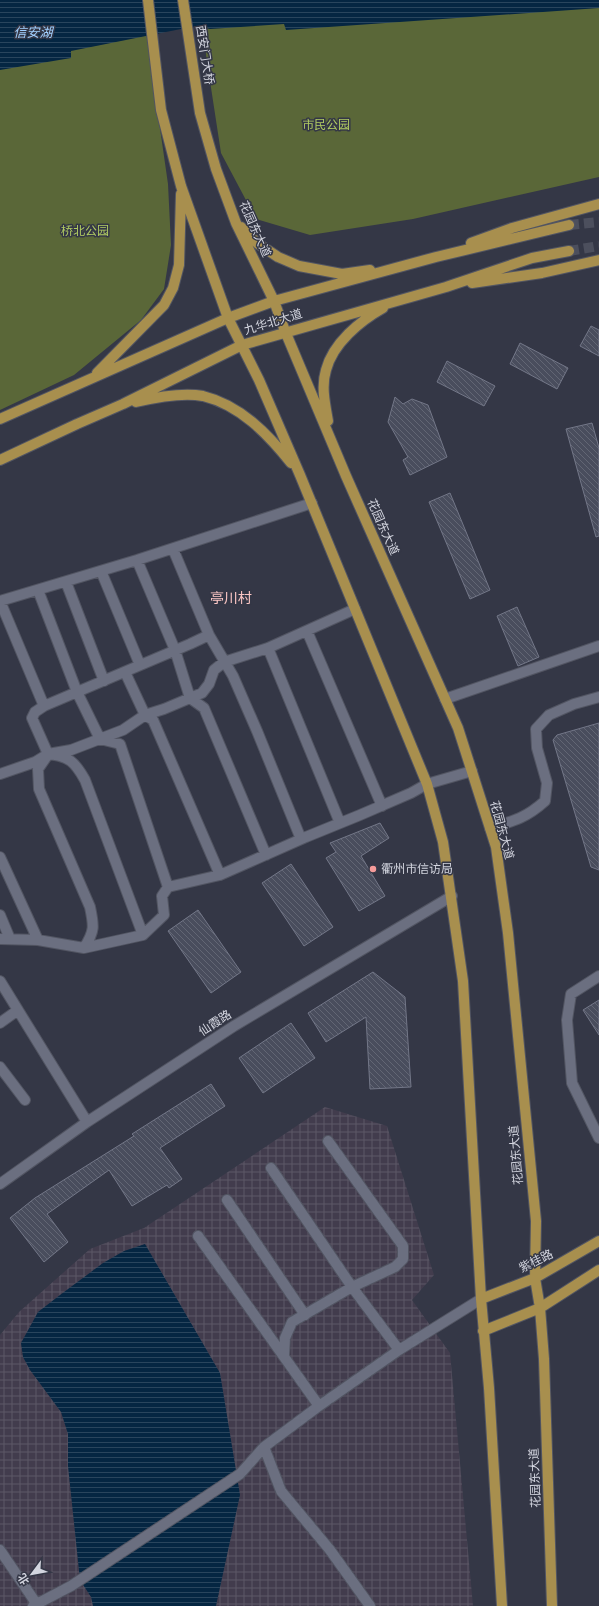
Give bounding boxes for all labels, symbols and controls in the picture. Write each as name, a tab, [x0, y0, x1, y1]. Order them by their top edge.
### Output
street label: 西安门大桥	[194, 24, 217, 86]
water label: 信安湖	[13, 26, 54, 40]
park label: 市民公园	[302, 118, 350, 131]
street label: 花园东大道	[237, 199, 274, 259]
park label: 桥北公园	[61, 225, 109, 237]
street label: 九华北大道	[242, 307, 303, 337]
street label: 花园东大道	[365, 497, 402, 557]
district label: 亭川村	[210, 590, 252, 606]
street label: 花园东大道	[488, 799, 517, 861]
place label: 衢州市信访局	[381, 862, 453, 875]
marker: 衢州市信访局	[368, 864, 378, 874]
street label: 仙霞路	[196, 1007, 233, 1038]
street label: 花园东大道	[506, 1125, 525, 1186]
street label: 紫桂路	[517, 1247, 555, 1274]
street label: 花园东大道	[527, 1448, 542, 1508]
north arrow	[12, 1554, 52, 1594]
text: 北	[16, 1571, 32, 1587]

